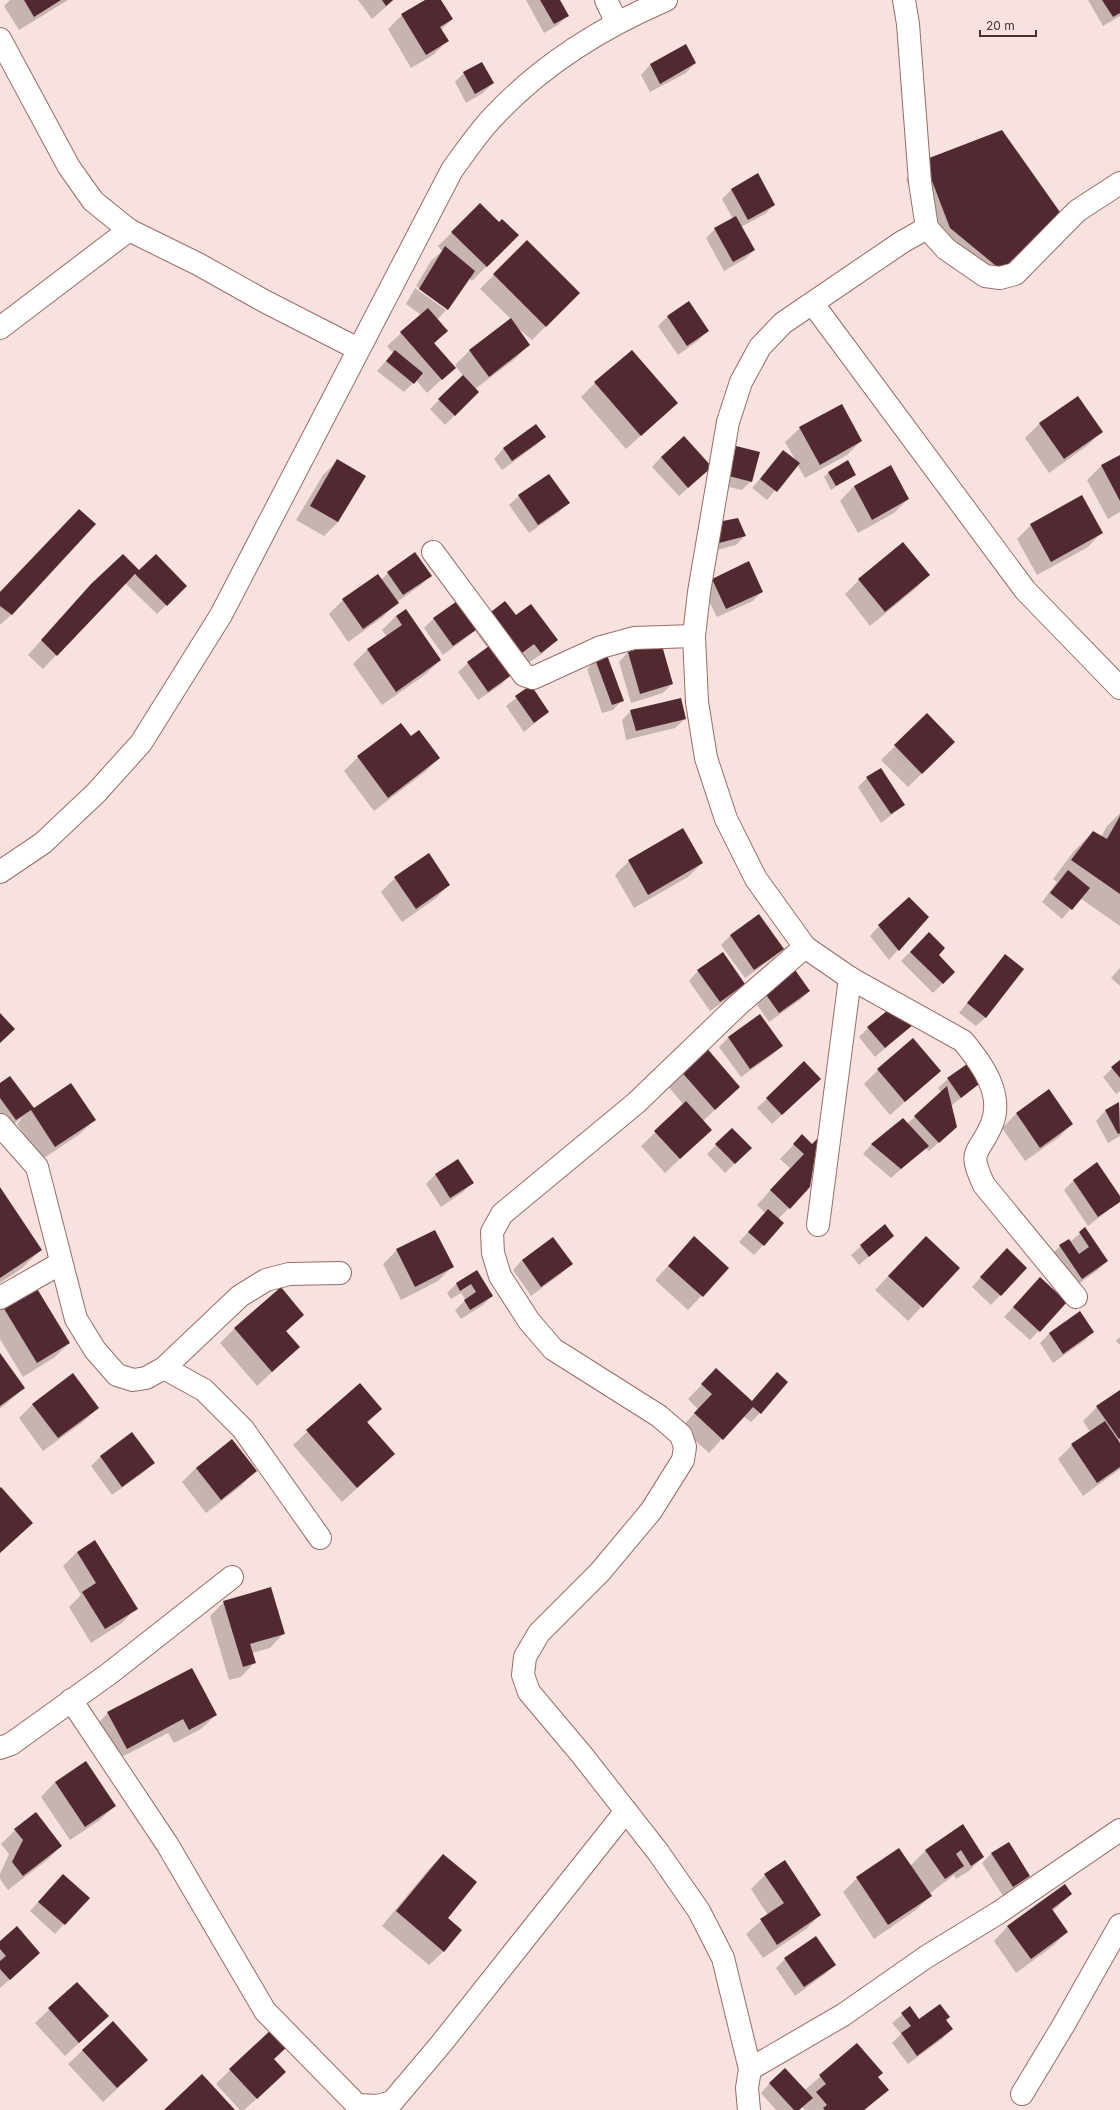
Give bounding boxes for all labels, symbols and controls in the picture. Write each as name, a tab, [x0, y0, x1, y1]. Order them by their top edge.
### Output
scale bar	[980, 12, 1036, 38]
text: 20 m	[986, 18, 1015, 33]

